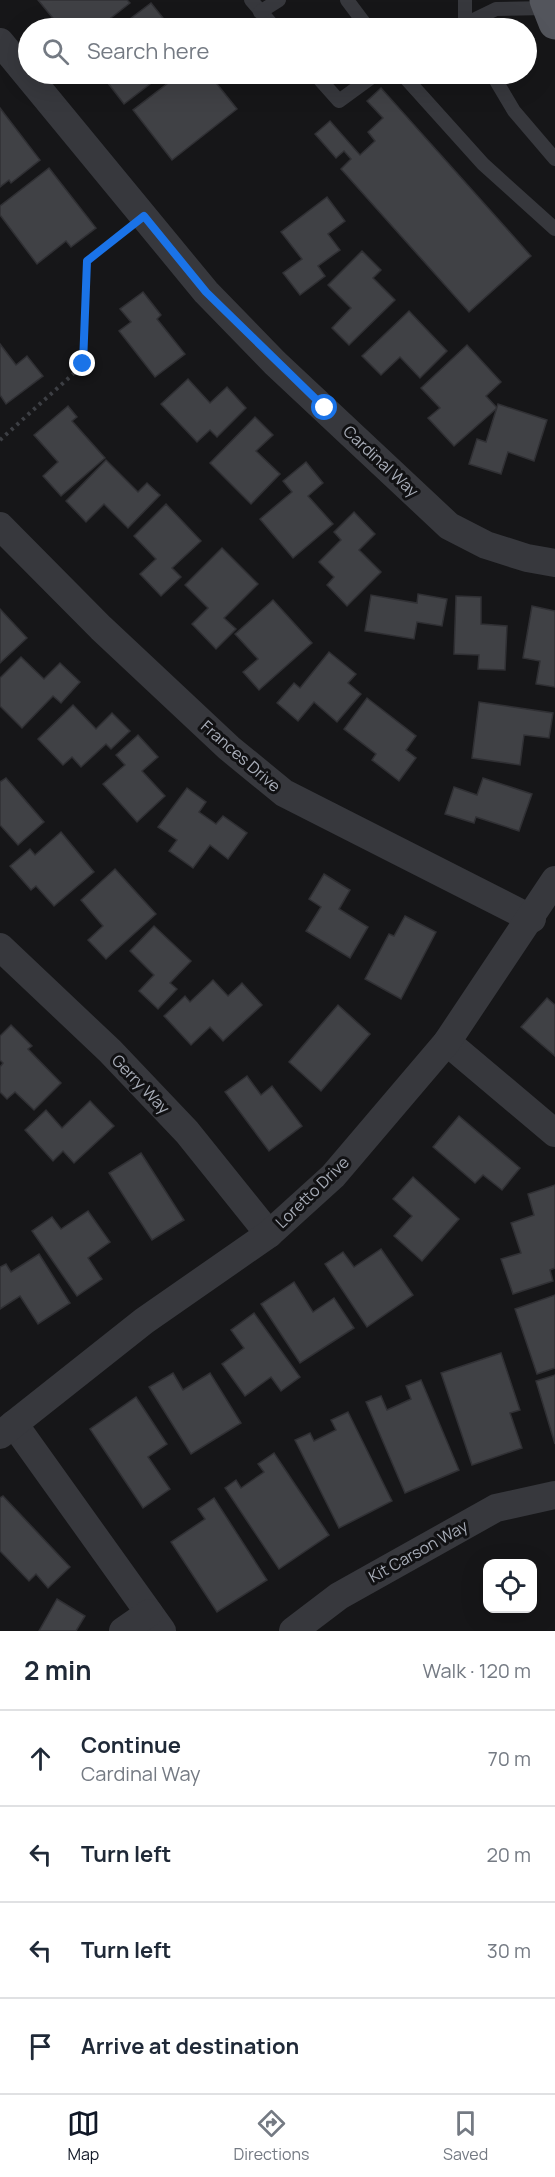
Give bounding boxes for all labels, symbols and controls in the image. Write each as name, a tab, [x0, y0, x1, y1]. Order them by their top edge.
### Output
search box	[18, 18, 537, 84]
icon: search	[39, 35, 72, 68]
text: Search here	[87, 36, 209, 66]
route end	[69, 350, 95, 376]
route start	[311, 394, 337, 420]
street label: Cardinal Way	[339, 420, 424, 502]
street label: Frances Drive	[196, 715, 286, 797]
street label: Gerry Way	[107, 1049, 175, 1119]
street label: Loretto Drive	[270, 1151, 354, 1233]
street label: Kit Carson Way	[364, 1514, 472, 1587]
map controls	[483, 1559, 537, 1613]
button: locate	[483, 1559, 537, 1613]
text: 2 min	[24, 1652, 92, 1688]
text: Walk · 120 m	[423, 1657, 531, 1684]
text: Continue	[81, 1730, 181, 1760]
icon: ahead	[24, 1742, 57, 1775]
text: 70 m	[488, 1745, 531, 1772]
text: Cardinal Way	[81, 1760, 200, 1787]
icon: left	[24, 1838, 57, 1871]
text: Turn left	[81, 1839, 171, 1869]
text: 20 m	[486, 1841, 531, 1868]
icon: left	[24, 1934, 57, 1967]
text: Turn left	[81, 1935, 171, 1965]
text: 30 m	[487, 1937, 531, 1964]
icon: arrive	[24, 2030, 57, 2063]
text: Arrive at destination	[81, 2031, 299, 2061]
tab: Map	[67, 2107, 100, 2165]
tab: Directions	[234, 2107, 309, 2165]
tab: Saved	[443, 2107, 488, 2165]

